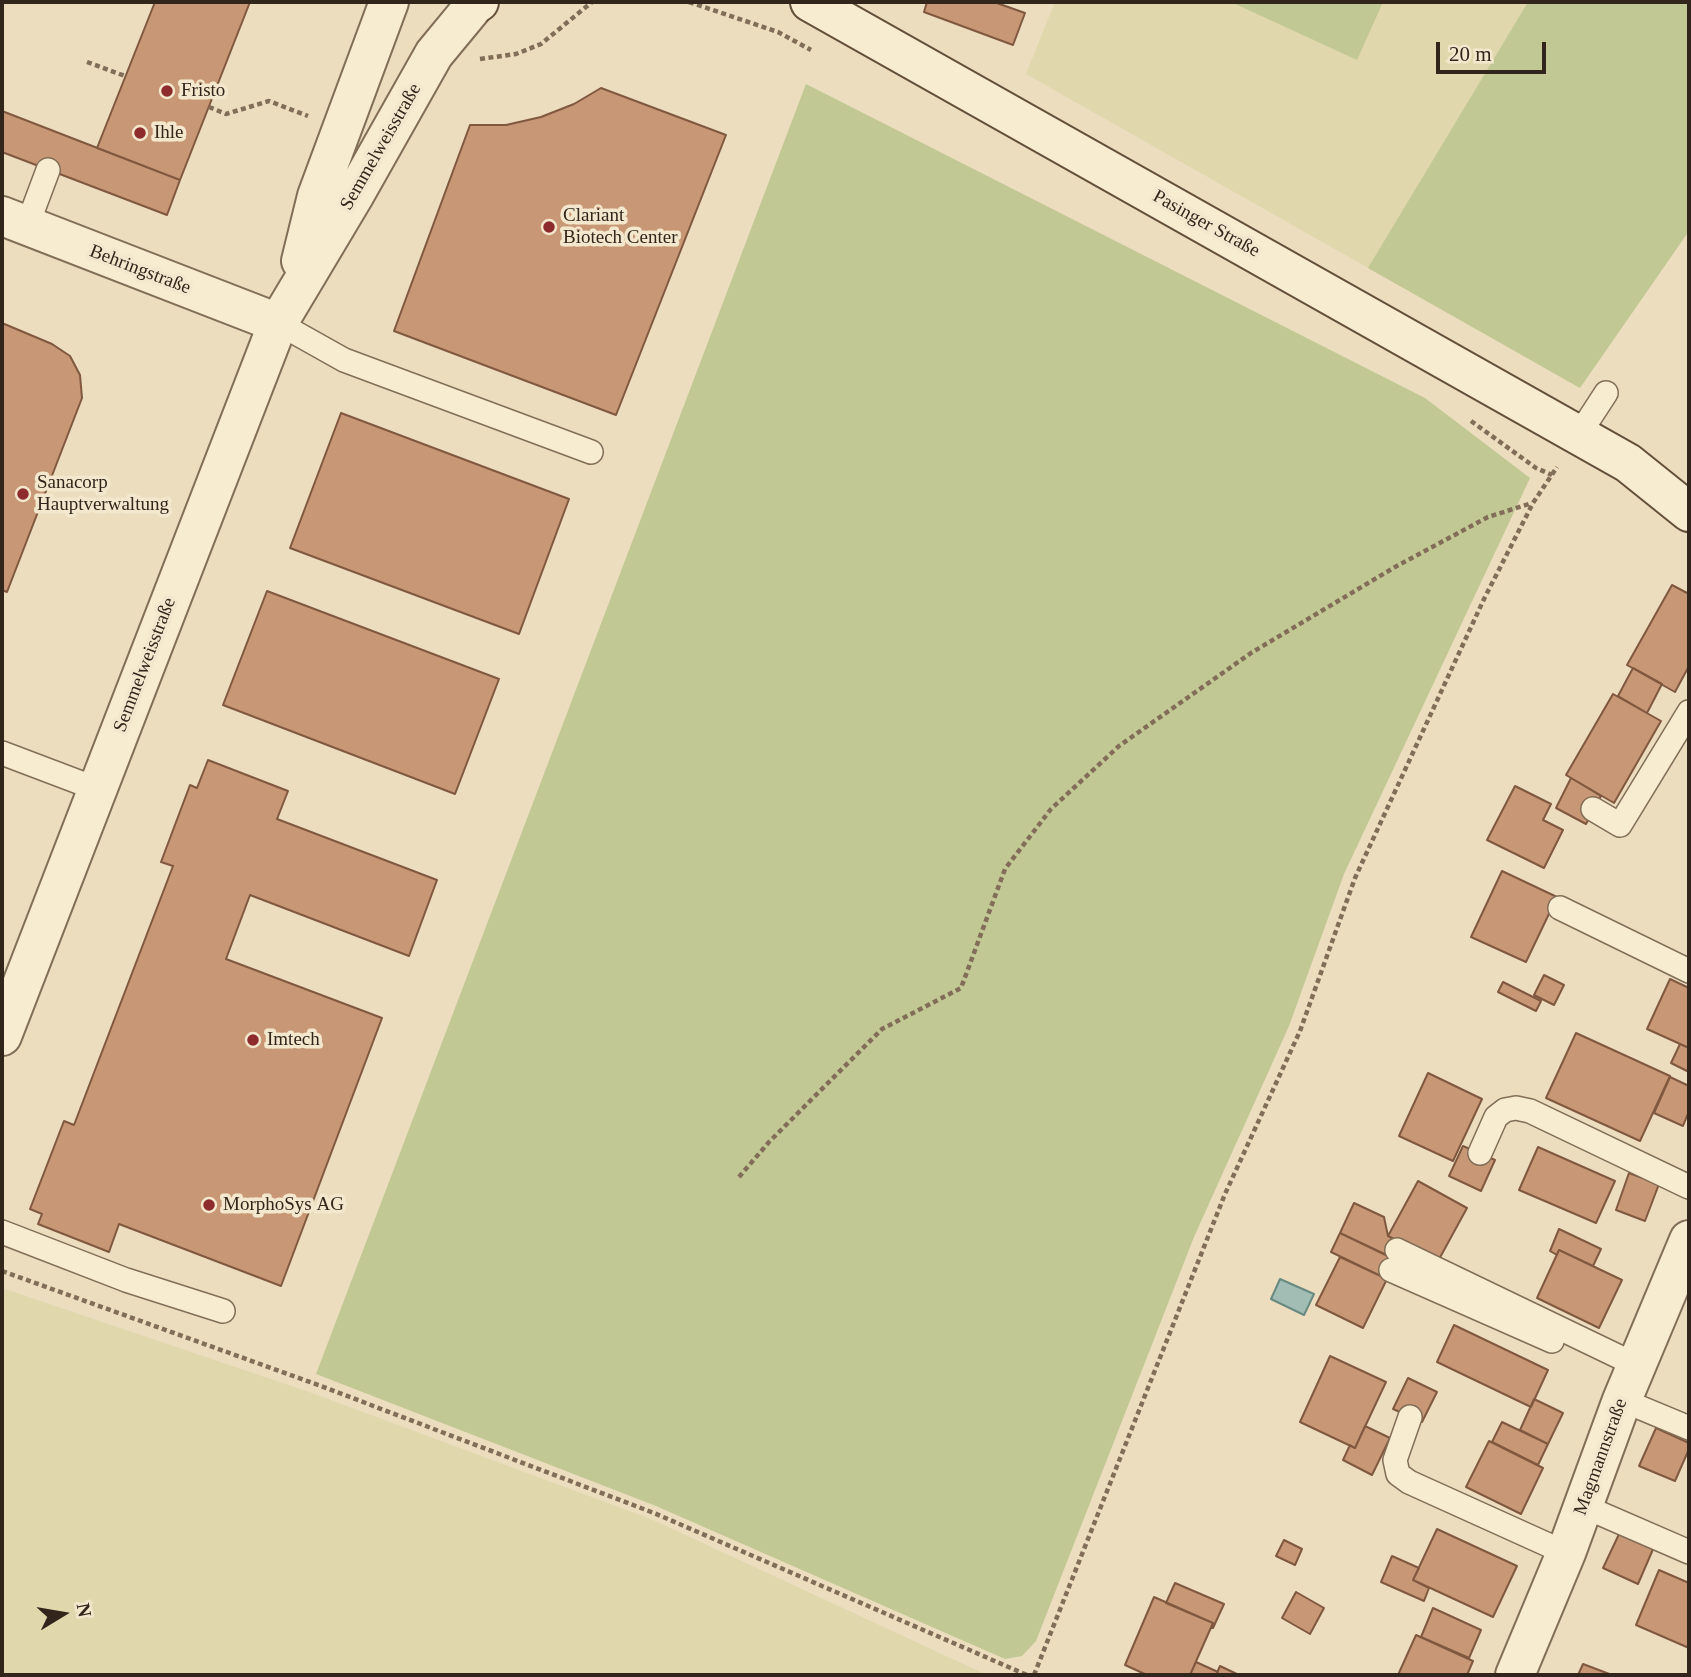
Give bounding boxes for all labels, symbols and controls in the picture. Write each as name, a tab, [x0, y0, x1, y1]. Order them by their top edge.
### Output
scale bar	[1439, 28, 1549, 72]
text: 20 m	[1449, 42, 1492, 66]
place label: Fristo	[181, 80, 225, 102]
street label: Semmelweisstraße	[336, 80, 426, 214]
marker: Fristo	[159, 83, 175, 99]
place label: Ihle	[154, 122, 184, 144]
marker: Ihle	[132, 125, 148, 141]
street label: Pasinger Straße	[1149, 185, 1263, 263]
place label: Clariant Biotech Center	[563, 205, 677, 249]
marker: Clariant Biotech Center	[541, 219, 557, 235]
street label: Behringstraße	[86, 240, 194, 300]
place label: Sanacorp Hauptverwaltung	[37, 472, 169, 516]
marker: Sanacorp Hauptverwaltung	[15, 486, 31, 502]
street label: Semmelweisstraße	[109, 594, 181, 736]
place label: Imtech	[267, 1029, 320, 1051]
marker: Imtech	[245, 1032, 261, 1048]
place label: MorphoSys AG	[223, 1194, 344, 1216]
marker: MorphoSys AG	[201, 1197, 217, 1213]
street label: Magmannstraße	[1569, 1396, 1633, 1518]
north arrow	[28, 1579, 98, 1649]
text: N	[72, 1601, 96, 1619]

